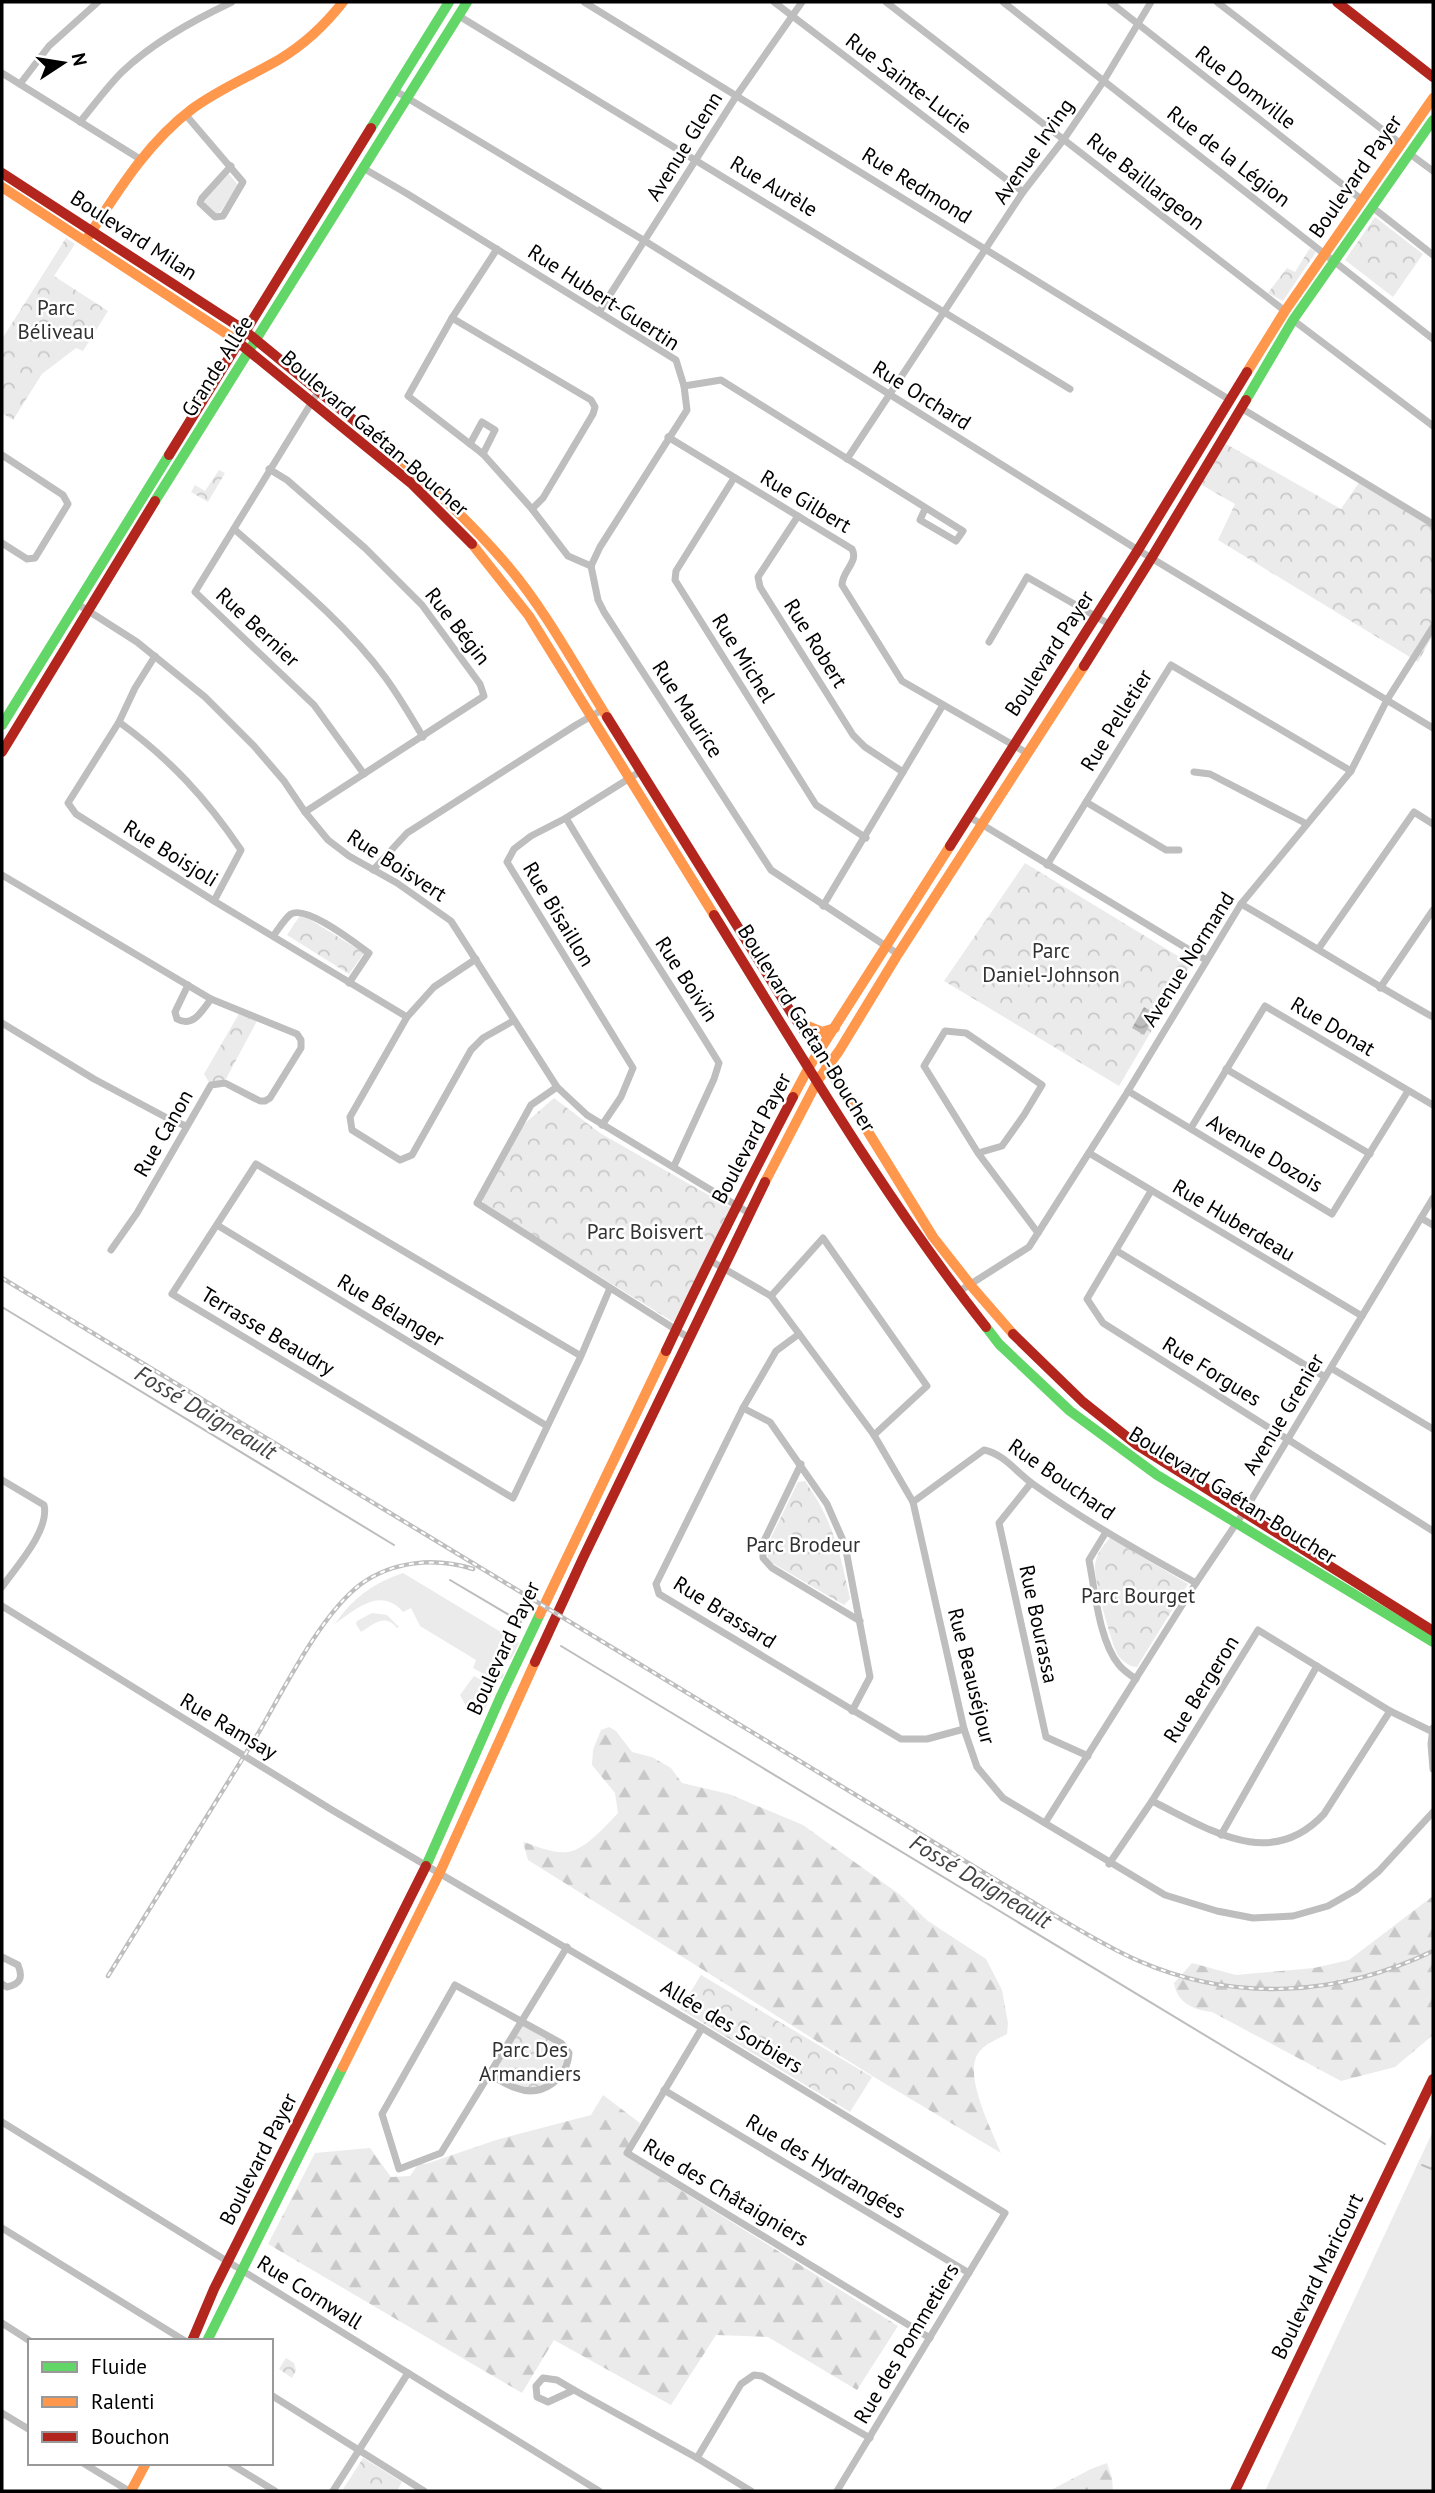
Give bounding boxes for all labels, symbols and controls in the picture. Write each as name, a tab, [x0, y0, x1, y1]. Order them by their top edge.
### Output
street label: Rue Sainte-Lucie	[840, 27, 978, 139]
north arrow	[28, 28, 98, 98]
street label: Rue Domville	[1190, 39, 1302, 135]
text: N	[67, 51, 93, 68]
street label: Avenue Glenn	[640, 86, 728, 206]
street label: Avenue Irving	[987, 93, 1079, 209]
street label: Rue de la Légion	[1162, 99, 1296, 213]
street label: Boulevard Payer	[1302, 109, 1408, 243]
street label: Rue Baillargeon	[1082, 127, 1210, 235]
street label: Rue Redmond	[857, 141, 977, 229]
street label: Rue Aurèle	[725, 149, 823, 223]
street label: Boulevard Milan	[65, 184, 203, 286]
street label: Rue Hubert-Guertin	[523, 238, 685, 356]
park label: Parc Béliveau	[18, 294, 95, 345]
street label: Grande Allée	[175, 310, 259, 422]
street label: Boulevard Gaétan-Boucher	[276, 344, 474, 522]
street label: Rue Orchard	[868, 354, 976, 436]
street label: Rue Gilbert	[756, 463, 856, 539]
street label: Rue Bernier	[210, 581, 306, 673]
street label: Rue Bégin	[419, 582, 497, 670]
street label: Boulevard Payer	[998, 585, 1100, 721]
street label: Rue Robert	[778, 594, 854, 692]
street label: Rue Michel	[706, 608, 782, 708]
street label: Rue Maurice	[647, 655, 729, 763]
street label: Rue Pelletier	[1074, 664, 1158, 776]
street label: Rue Boisjoli	[119, 813, 223, 893]
street label: Rue Boisvert	[342, 823, 452, 907]
street label: Rue Bisaillon	[517, 857, 601, 971]
street label: Avenue Normand	[1136, 887, 1240, 1031]
street label: Boulevard Gaétan-Boucher	[732, 919, 882, 1137]
street label: Rue Boivin	[649, 931, 725, 1027]
park label: Parc Daniel-Johnson	[982, 937, 1120, 988]
street label: Rue Donat	[1286, 990, 1380, 1062]
street label: Boulevard Payer	[705, 1068, 797, 1208]
street label: Rue Canon	[127, 1085, 199, 1181]
street label: Avenue Dozois	[1202, 1108, 1328, 1198]
street label: Rue Huberdeau	[1168, 1173, 1300, 1267]
park label: Parc Boisvert	[587, 1218, 703, 1245]
street label: Rue Bélanger	[333, 1268, 449, 1352]
street label: Terrasse Beaudry	[196, 1280, 340, 1382]
street label: Rue Forgues	[1158, 1330, 1266, 1412]
street label: Avenue Grenier	[1236, 1348, 1330, 1480]
water label: Fossé Daigneault	[130, 1358, 284, 1467]
street label: Boulevard Gaétan-Boucher	[1124, 1420, 1342, 1570]
street label: Rue Bouchard	[1003, 1432, 1121, 1526]
park label: Parc Brodeur	[746, 1531, 860, 1558]
street label: Rue Bourassa	[1013, 1562, 1065, 1686]
street label: Rue Brassard	[669, 1570, 781, 1654]
street label: Boulevard Payer	[460, 1577, 546, 1719]
park label: Parc Bourget	[1081, 1582, 1195, 1609]
street label: Rue Beauséjour	[942, 1605, 1002, 1747]
street label: Rue Bergeron	[1157, 1630, 1245, 1748]
street label: Rue Ramsay	[175, 1686, 283, 1766]
water label: Fossé Daigneault	[905, 1827, 1059, 1936]
street label: Allée des Sorbiers	[656, 1973, 808, 2079]
park label: Parc Des Armandiers	[479, 2036, 581, 2087]
street label: Boulevard Payer	[213, 2088, 303, 2230]
street label: Rue des Hydrangées	[741, 2108, 911, 2224]
street label: Rue des Châtaigniers	[638, 2132, 814, 2252]
street label: Boulevard Maricourt	[1265, 2188, 1369, 2364]
street label: Rue Cornwall	[252, 2249, 368, 2335]
street label: Rue des Pommetiers	[847, 2258, 965, 2428]
legend	[28, 2339, 273, 2465]
text: Fluide	[91, 2353, 147, 2380]
text: Ralenti	[91, 2388, 155, 2415]
text: Bouchon	[91, 2423, 170, 2450]

